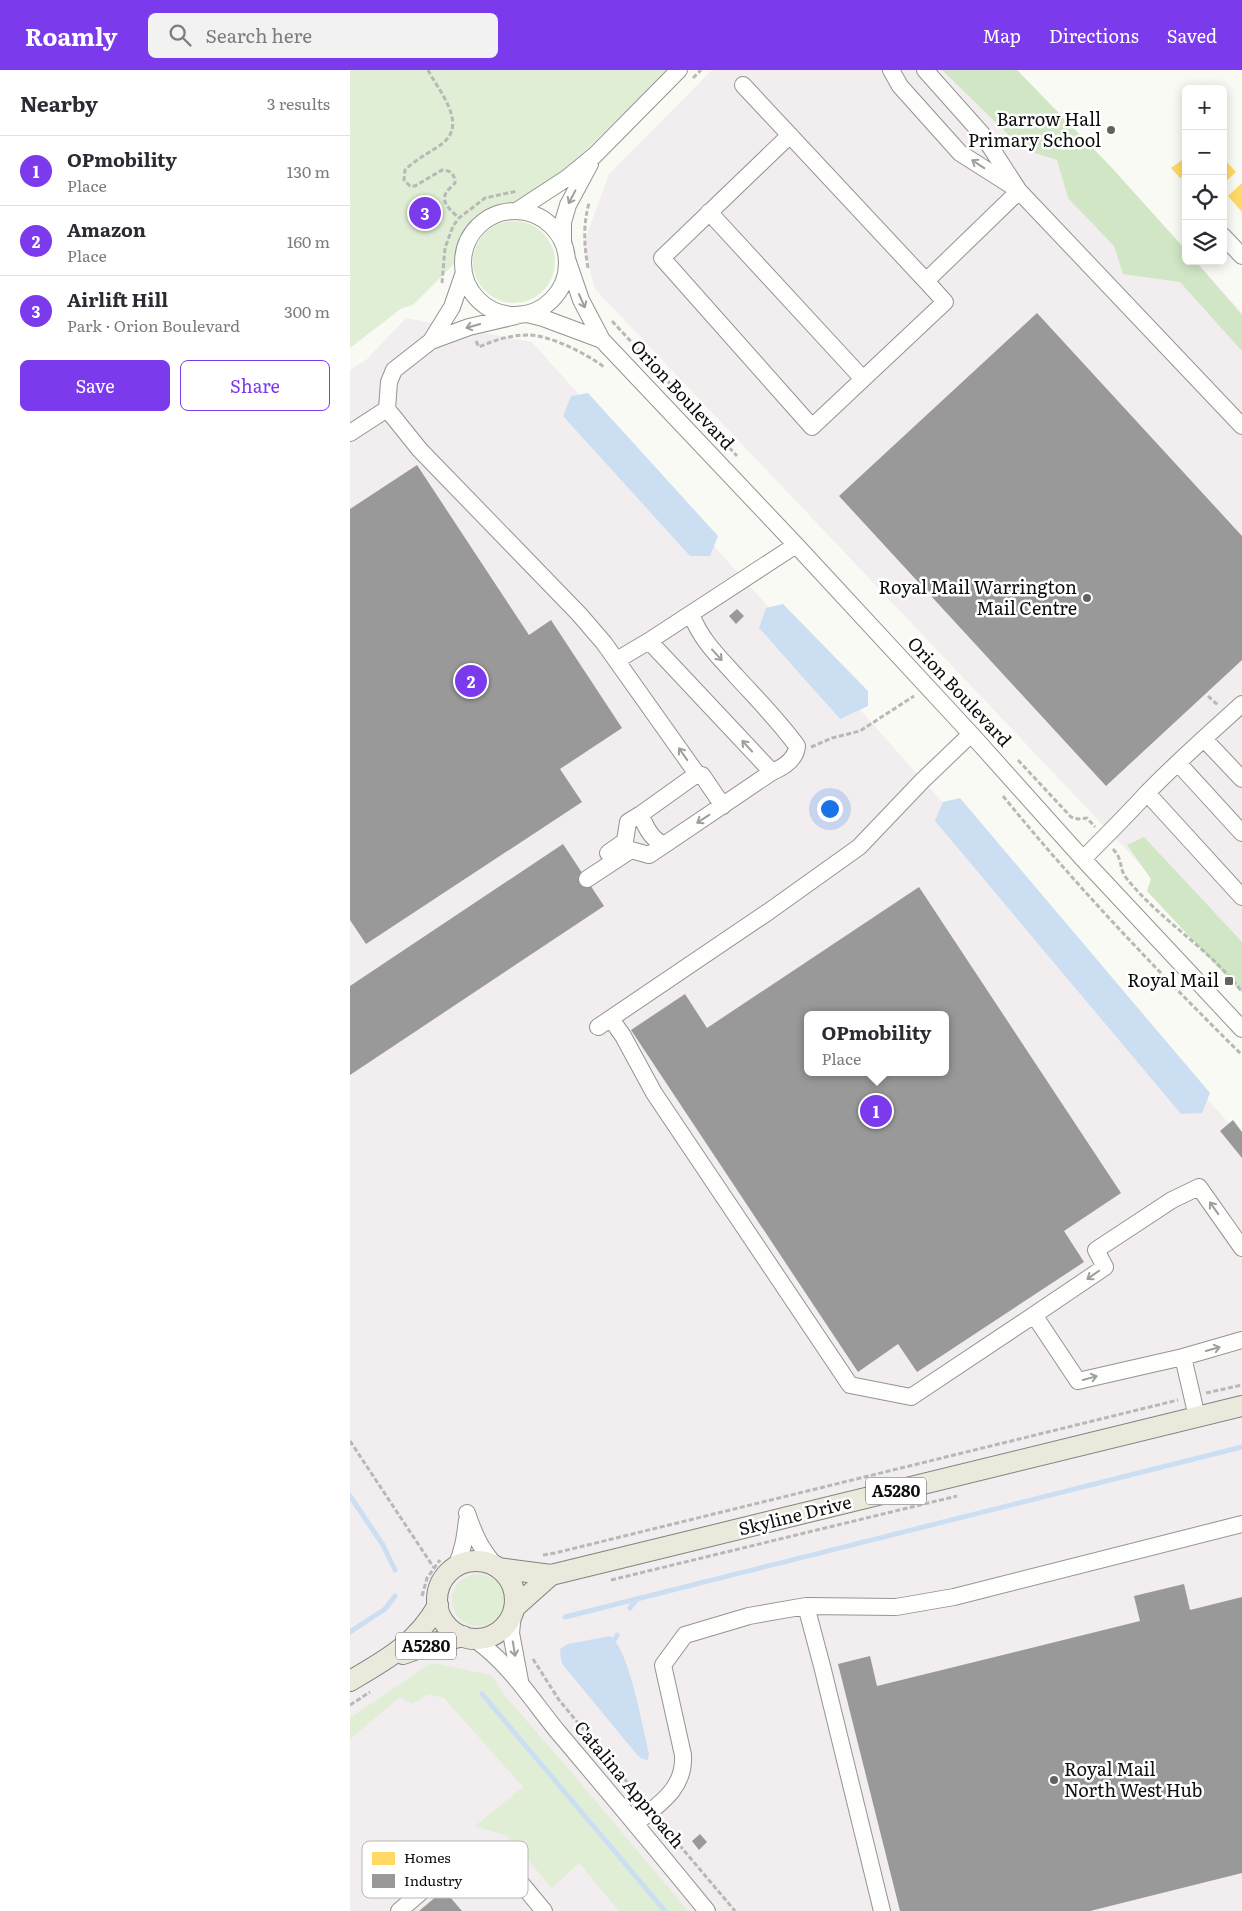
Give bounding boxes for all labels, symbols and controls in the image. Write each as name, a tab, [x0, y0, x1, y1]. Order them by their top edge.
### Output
search box	[148, 13, 498, 58]
text: Roamly	[25, 18, 118, 53]
icon: search	[166, 21, 194, 49]
text: Search here	[206, 21, 312, 49]
text: Map	[983, 22, 1021, 49]
text: Directions	[1049, 22, 1139, 49]
text: Saved	[1167, 22, 1217, 49]
map controls	[1182, 85, 1227, 265]
button: +	[1182, 85, 1227, 130]
text: Nearby	[20, 87, 98, 118]
text: 3 results	[267, 91, 330, 115]
place label: Barrow Hall Primary School	[968, 105, 1101, 153]
marker: Barrow Hall Primary School	[1105, 124, 1117, 136]
button: −	[1182, 130, 1227, 175]
text: OPmobility	[67, 145, 177, 173]
text: 1	[33, 159, 39, 183]
text: 130 m	[287, 159, 330, 183]
one-way arrow	[971, 159, 985, 169]
text: Place	[67, 173, 107, 197]
button: locate	[1182, 175, 1227, 220]
one-way arrow	[567, 189, 576, 204]
pin: 3	[409, 194, 441, 232]
text: Amazon	[67, 215, 146, 243]
button: layers	[1182, 220, 1227, 265]
text: 2	[32, 229, 40, 253]
text: 160 m	[287, 229, 330, 253]
text: Place	[67, 243, 107, 267]
text: Airlift Hill	[67, 285, 168, 313]
one-way arrow	[577, 293, 587, 308]
text: 3	[32, 299, 40, 323]
text: 300 m	[284, 299, 330, 323]
text: Park · Orion Boulevard	[67, 313, 240, 337]
one-way arrow	[465, 322, 481, 332]
street label: Orion Boulevard	[625, 333, 741, 455]
button: Save	[20, 360, 170, 411]
button: Share	[180, 360, 330, 411]
place label: Royal Mail Warrington Mail Centre	[878, 573, 1077, 621]
marker: Royal Mail Warrington Mail Centre	[1081, 592, 1093, 604]
street label: Orion Boulevard	[902, 630, 1018, 752]
one-way arrow	[711, 648, 722, 661]
pin: 2	[455, 662, 487, 700]
one-way arrow	[741, 739, 753, 752]
one-way arrow	[678, 747, 688, 761]
your location	[817, 796, 843, 822]
one-way arrow	[696, 814, 710, 824]
place label: Royal Mail	[1127, 966, 1219, 993]
marker: Royal Mail	[1223, 975, 1235, 987]
popup	[804, 1011, 949, 1076]
text: OPmobility	[822, 1018, 931, 1046]
text: Place	[822, 1046, 861, 1070]
pin: 1	[860, 1092, 892, 1130]
one-way arrow	[1209, 1201, 1219, 1215]
one-way arrow	[1086, 1270, 1100, 1280]
one-way arrow	[1204, 1343, 1220, 1353]
one-way arrow	[1082, 1373, 1098, 1382]
road number: A5280	[866, 1478, 926, 1504]
street label: Skyline Drive	[735, 1487, 854, 1542]
road number: A5280	[396, 1632, 456, 1660]
one-way arrow	[509, 1641, 519, 1657]
street label: Catalina Approach	[569, 1714, 692, 1854]
place label: Royal Mail North West Hub	[1064, 1755, 1203, 1803]
marker: Royal Mail North West Hub	[1048, 1774, 1060, 1786]
legend	[362, 1841, 528, 1898]
text: Homes	[404, 1847, 451, 1867]
text: Industry	[404, 1870, 463, 1890]

